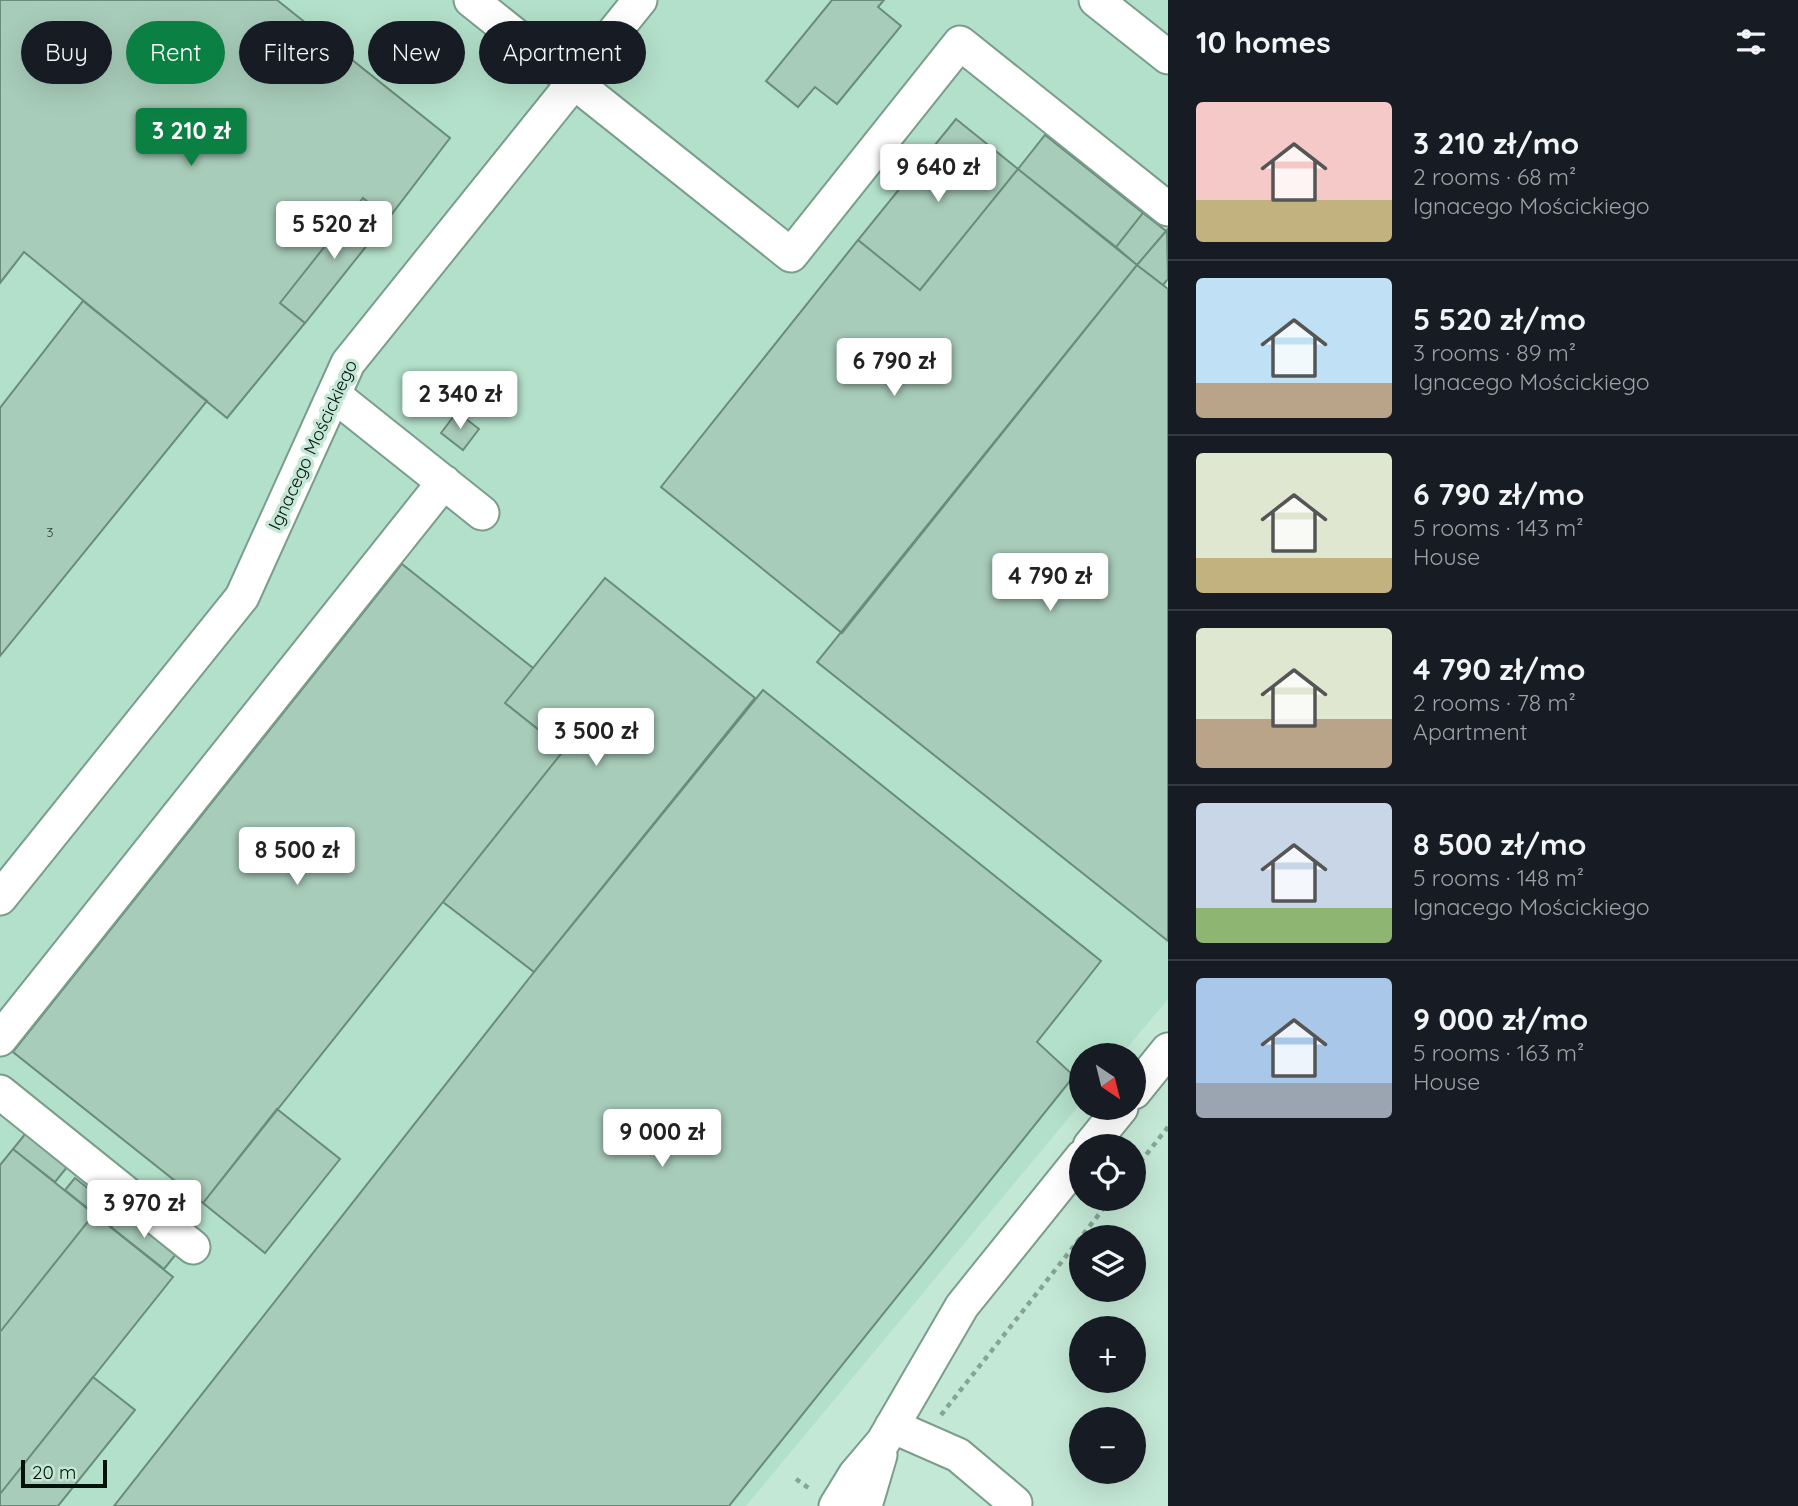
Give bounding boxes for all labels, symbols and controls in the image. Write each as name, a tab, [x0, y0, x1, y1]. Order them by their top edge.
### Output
chip: Buy	[21, 21, 112, 84]
chip: Rent	[126, 21, 225, 84]
chip: Filters	[239, 21, 354, 84]
chip: New	[368, 21, 465, 84]
chip: Apartment	[479, 21, 646, 84]
text: 10 homes	[1196, 23, 1331, 61]
icon: filters	[1732, 23, 1770, 61]
pin: 3 210 zł	[119, 108, 263, 168]
text: 3 210 zł	[152, 116, 230, 145]
text: 3 210 zł/mo	[1413, 124, 1579, 162]
icon: home	[1252, 130, 1336, 214]
pin: 9 640 zł	[866, 144, 1010, 204]
text: 9 640 zł	[896, 152, 980, 181]
text: 2 rooms · 68 m²	[1413, 162, 1576, 191]
text: Ignacego Mościckiego	[1413, 191, 1650, 220]
pin: 5 520 zł	[262, 202, 406, 261]
text: 5 520 zł	[292, 209, 376, 238]
text: 5 520 zł/mo	[1413, 300, 1586, 338]
icon: home	[1252, 306, 1336, 390]
pin: 6 790 zł	[822, 338, 966, 398]
text: 3 rooms · 89 m²	[1413, 338, 1576, 367]
text: 6 790 zł	[853, 346, 935, 375]
street label: Ignacego Mościckiego	[263, 356, 362, 534]
text: Ignacego Mościckiego	[1413, 367, 1650, 396]
pin: 2 340 zł	[388, 372, 532, 431]
text: 2 340 zł	[418, 379, 502, 408]
text: 6 790 zł/mo	[1413, 475, 1584, 513]
icon: home	[1252, 481, 1336, 565]
text: 5 rooms · 143 m²	[1413, 513, 1584, 542]
house number: 3	[46, 523, 54, 541]
text: House	[1413, 542, 1480, 571]
pin: 4 790 zł	[978, 554, 1122, 613]
text: 4 790 zł	[1008, 561, 1092, 590]
text: 4 790 zł/mo	[1413, 650, 1585, 688]
icon: home	[1252, 656, 1336, 740]
text: 2 rooms · 78 m²	[1413, 688, 1576, 717]
pin: 3 500 zł	[524, 708, 668, 768]
text: 3 500 zł	[554, 716, 638, 745]
text: Apartment	[1413, 717, 1527, 746]
text: 8 500 zł/mo	[1413, 825, 1586, 863]
pin: 8 500 zł	[225, 828, 369, 887]
icon: home	[1252, 831, 1336, 915]
text: 8 500 zł	[255, 835, 339, 864]
text: 5 rooms · 148 m²	[1413, 863, 1584, 892]
text: Ignacego Mościckiego	[1413, 892, 1650, 921]
text: 9 000 zł/mo	[1413, 1000, 1588, 1038]
icon: home	[1252, 1006, 1336, 1090]
text: 5 rooms · 163 m²	[1413, 1038, 1584, 1067]
north arrow	[1069, 1043, 1146, 1120]
map controls	[1069, 1043, 1146, 1484]
text: House	[1413, 1067, 1480, 1096]
pin: 9 000 zł	[590, 1110, 734, 1169]
text: 9 000 zł	[619, 1117, 705, 1146]
button: locate	[1069, 1134, 1146, 1211]
pin: 3 970 zł	[72, 1180, 216, 1240]
text: 3 970 zł	[103, 1188, 185, 1217]
button: layers	[1069, 1225, 1146, 1302]
button: +	[1069, 1316, 1146, 1393]
button: −	[1069, 1407, 1146, 1484]
scale bar	[21, 1457, 107, 1489]
text: 20 m	[32, 1460, 76, 1484]

